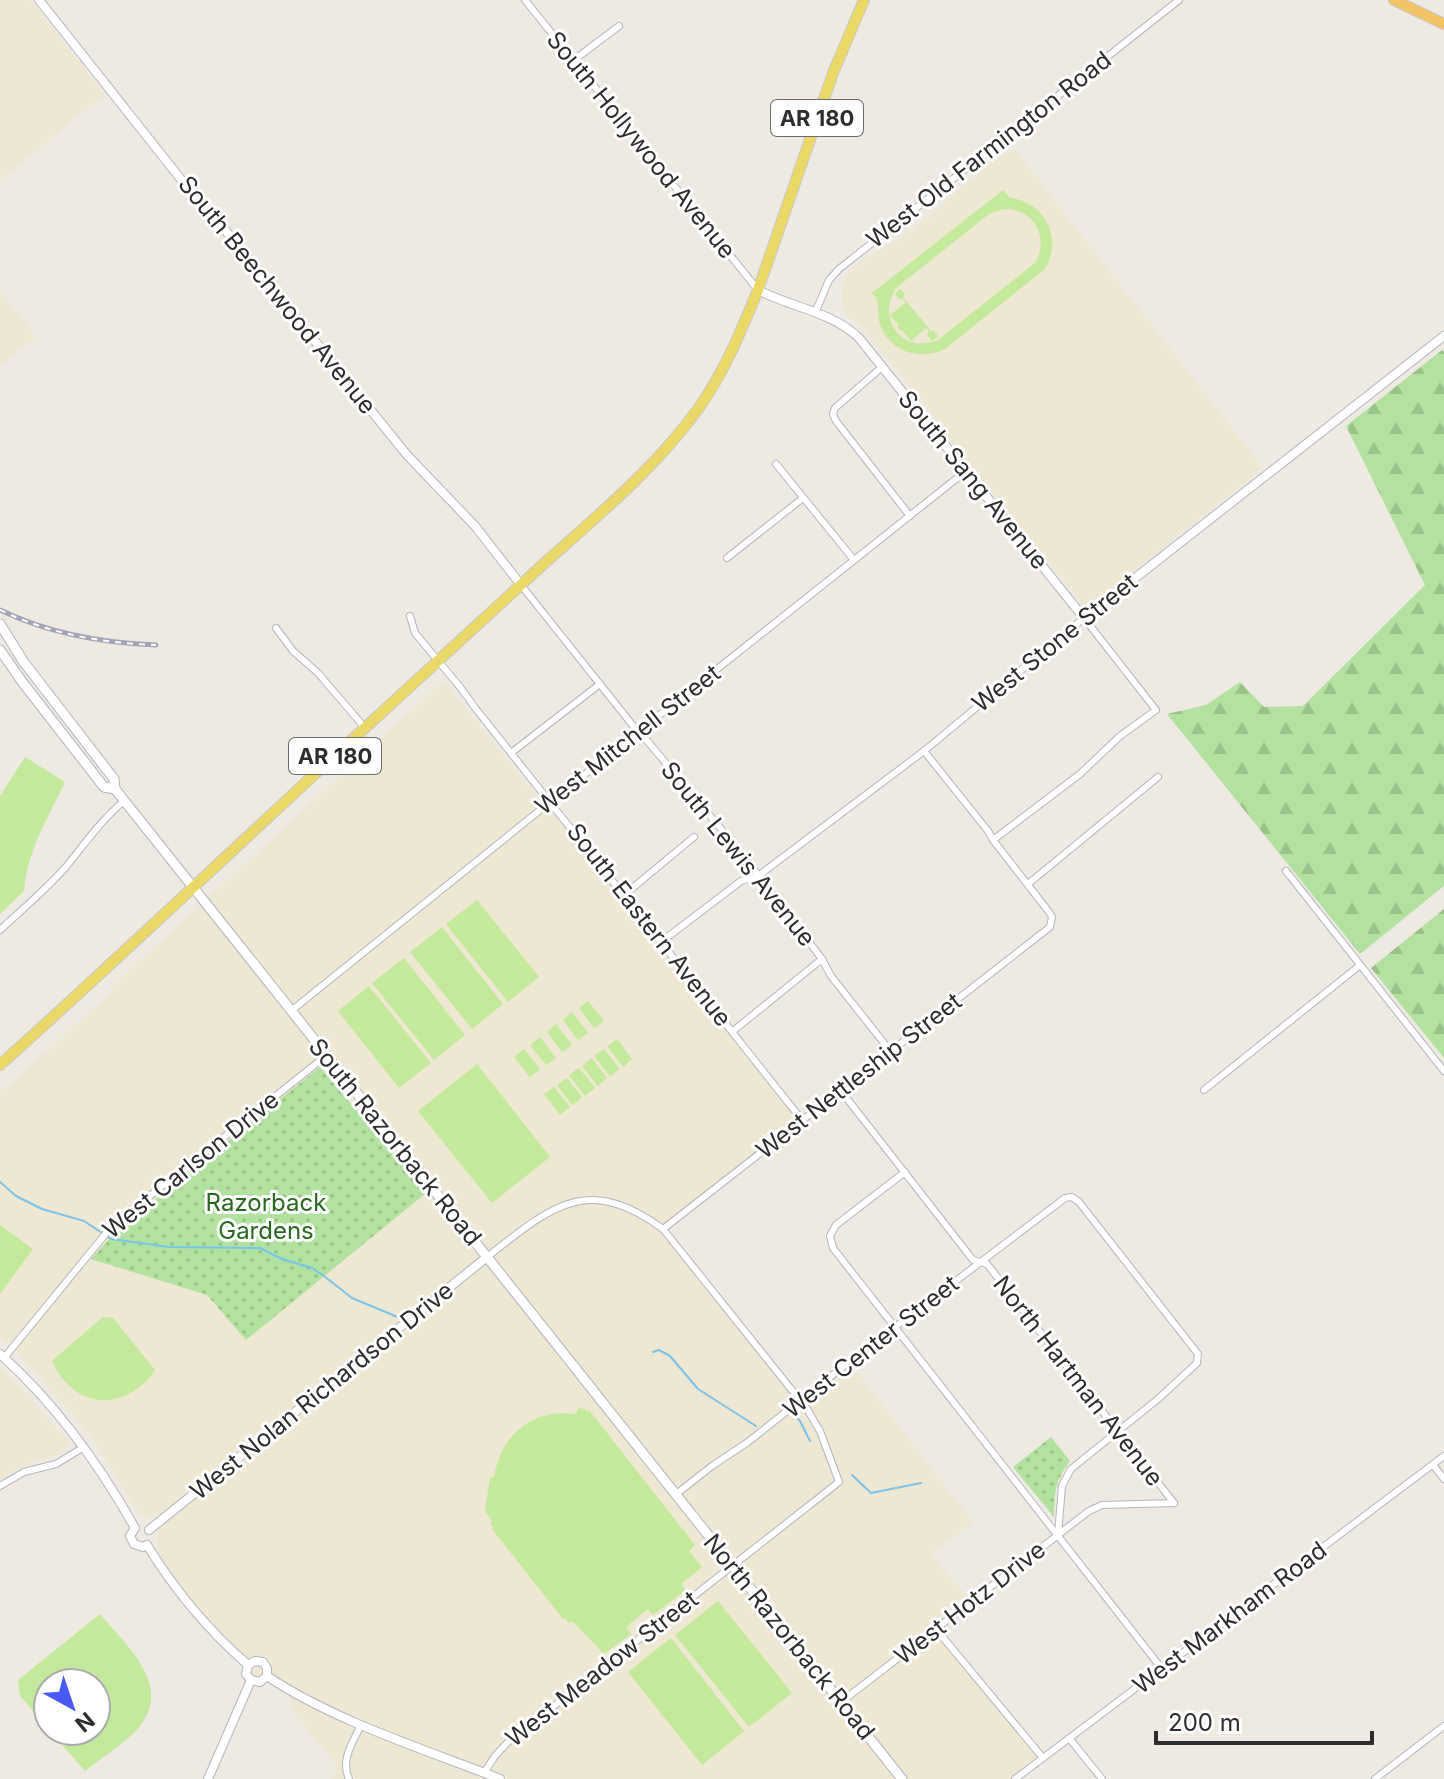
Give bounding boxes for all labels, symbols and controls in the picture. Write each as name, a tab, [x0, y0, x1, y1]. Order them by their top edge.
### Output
street label: South Hollywood Avenue	[541, 25, 742, 264]
street label: West Old Farmington Road	[861, 45, 1117, 254]
road number: AR 180	[771, 100, 863, 136]
street label: South Beechwood Avenue	[172, 170, 382, 420]
street label: South Sang Avenue	[892, 384, 1054, 575]
street label: West Stone Street	[966, 567, 1143, 718]
street label: West Mitchell Street	[529, 658, 726, 821]
road number: AR 180	[289, 738, 381, 774]
street label: South Lewis Avenue	[655, 756, 822, 952]
street label: South Eastern Avenue	[561, 817, 738, 1032]
street label: West Nettleship Street	[750, 986, 967, 1165]
street label: South Razorback Road	[303, 1032, 488, 1251]
street label: West Carlson Drive	[97, 1085, 284, 1244]
park label: Razorback Gardens	[206, 1188, 326, 1245]
street label: West Center Street	[777, 1269, 964, 1424]
street label: North Hartman Avenue	[987, 1270, 1170, 1492]
street label: West Nolan Richardson Drive	[184, 1276, 459, 1506]
street label: North Razorback Road	[698, 1528, 881, 1745]
street label: West Hotz Drive	[889, 1535, 1051, 1670]
street label: West Markham Road	[1127, 1535, 1332, 1700]
street label: West Meadow Street	[500, 1584, 704, 1753]
north arrow	[32, 1667, 112, 1747]
scale bar	[1156, 1695, 1372, 1745]
text: N	[70, 1707, 100, 1738]
text: 200 m	[1168, 1708, 1241, 1737]

